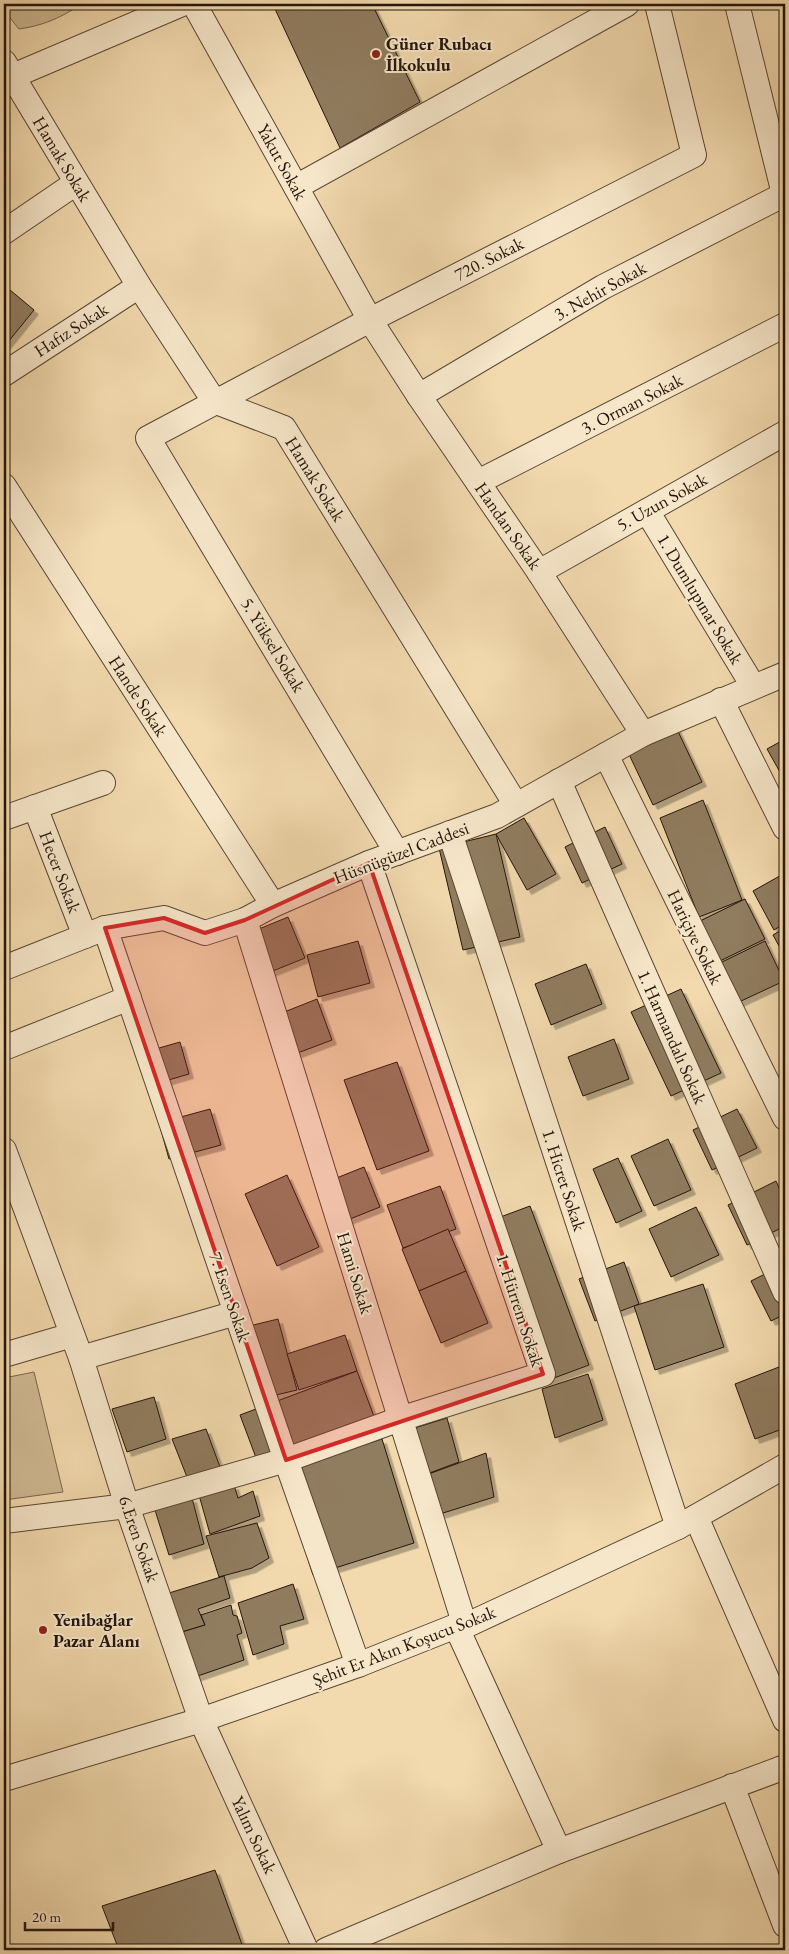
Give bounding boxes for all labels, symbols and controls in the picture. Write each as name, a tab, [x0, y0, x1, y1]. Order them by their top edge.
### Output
place label: Güner Rubacı İlkokulu	[386, 32, 492, 76]
marker: Güner Rubacı İlkokulu	[370, 48, 382, 60]
street label: Hamak Sokak	[28, 112, 97, 206]
street label: Yakut Sokak	[252, 119, 313, 205]
street label: 720. Sokak	[450, 231, 528, 286]
street label: 3. Nehir Sokak	[550, 256, 650, 325]
street label: Hafız Sokak	[30, 297, 112, 362]
street label: 3. Orman Sokak	[577, 368, 687, 439]
street label: Hamak Sokak	[280, 432, 351, 526]
street label: 5. Uzun Sokak	[612, 467, 712, 536]
street label: Handan Sokak	[470, 477, 547, 574]
street label: 1. Dumlupınar Sokak	[652, 529, 749, 669]
street label: 5. Yüksel Sokak	[236, 593, 311, 697]
street label: Hande Sokak	[104, 651, 173, 741]
street label: Hüsnügüzel Caddesi	[330, 816, 472, 889]
street label: Hecer Sokak	[34, 828, 87, 917]
street label: Hariçiye Sokak	[663, 885, 729, 989]
street label: 1. Harmandalı Sokak	[633, 966, 713, 1108]
street label: 1. Hicret Sokak	[537, 1126, 592, 1234]
street label: Hami Sokak	[332, 1229, 379, 1317]
street label: 7. Esen Sokak	[204, 1249, 257, 1345]
street label: 1. Hürrem Sokak	[491, 1250, 550, 1370]
street label: 6.Eren Sokak	[114, 1492, 165, 1586]
street label: Şehit Er Akın Koşucu Sokak	[309, 1600, 499, 1691]
place label: Yenibağlar Pazar Alanı	[53, 1608, 141, 1652]
marker: Yenibağlar Pazar Alanı	[37, 1624, 49, 1636]
street label: Yalım Sokak	[226, 1792, 283, 1878]
scale bar	[25, 1899, 112, 1931]
text: 20 m	[32, 1907, 61, 1926]

